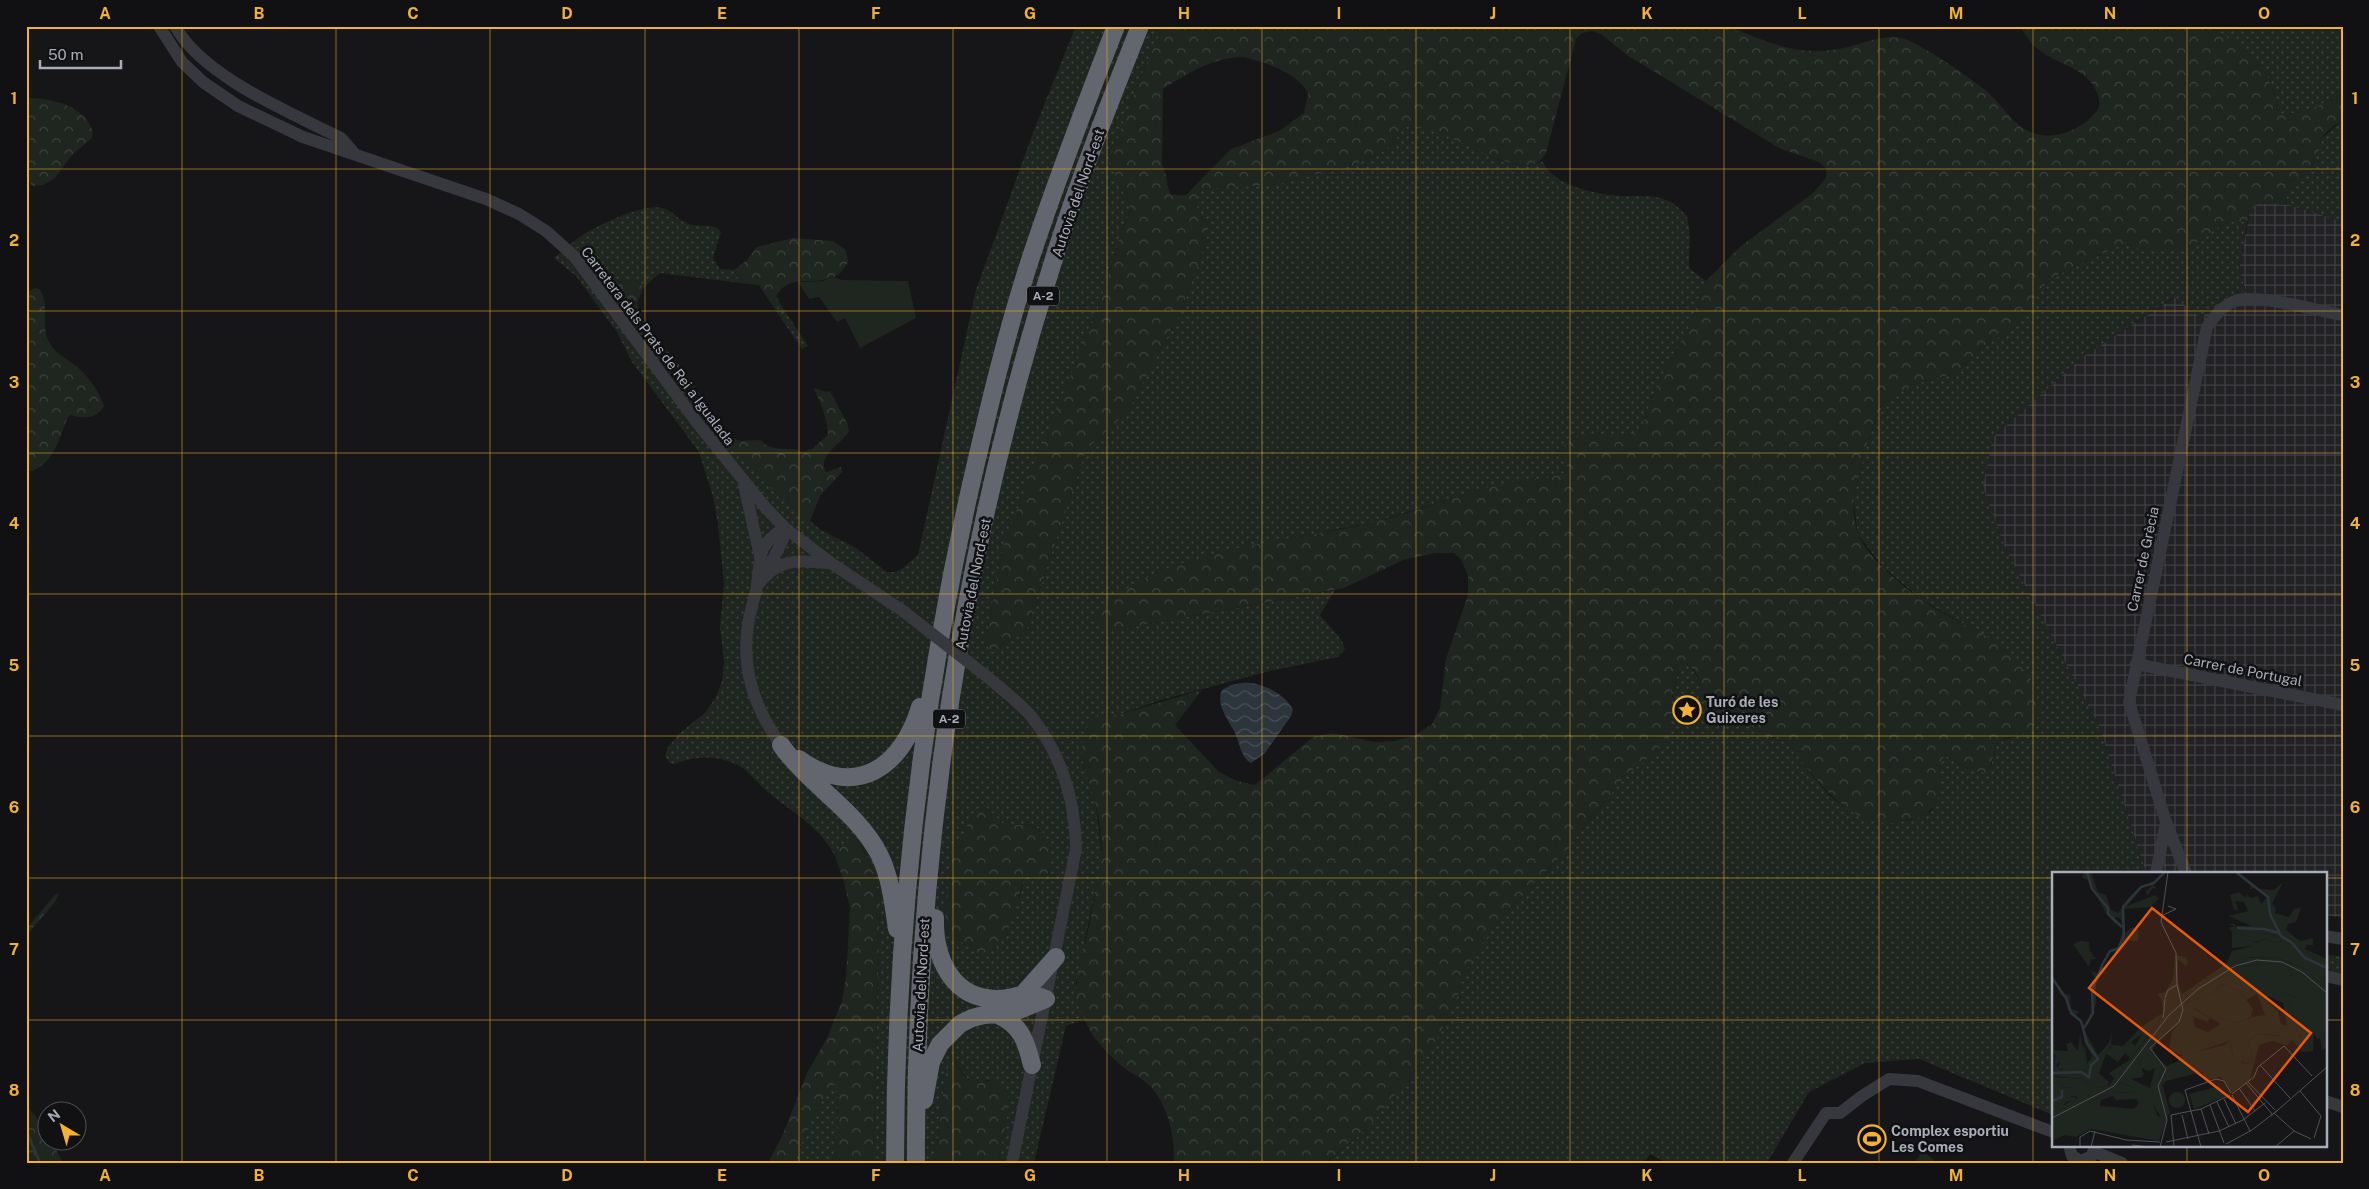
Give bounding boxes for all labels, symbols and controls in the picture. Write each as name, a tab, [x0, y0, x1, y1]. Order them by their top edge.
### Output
text: A	[99, 4, 111, 23]
text: B	[254, 4, 265, 23]
text: C	[407, 4, 419, 23]
text: D	[561, 4, 573, 23]
text: E	[717, 4, 727, 23]
text: F	[871, 4, 881, 23]
text: G	[1024, 4, 1036, 23]
text: H	[1178, 4, 1190, 23]
text: I	[1337, 4, 1341, 23]
text: J	[1490, 4, 1496, 23]
text: K	[1641, 4, 1653, 23]
text: L	[1797, 4, 1807, 23]
text: M	[1949, 4, 1963, 23]
text: N	[2104, 4, 2116, 23]
text: O	[2258, 4, 2270, 23]
scale bar	[40, 38, 121, 70]
text: 50 m	[48, 46, 83, 63]
text: 1	[11, 89, 17, 108]
text: 1	[2352, 89, 2358, 108]
street label: Autovia del Nord-est	[1049, 127, 1107, 259]
text: 2	[9, 231, 19, 250]
text: 2	[2350, 231, 2360, 250]
street label: Carretera dels Prats de Rei a Igualada	[578, 244, 738, 448]
road number: A-2	[1027, 286, 1059, 306]
text: 3	[9, 373, 19, 392]
text: 3	[2350, 373, 2360, 392]
street label: Carrer de Grècia	[2124, 505, 2162, 613]
text: 4	[9, 514, 20, 533]
text: 4	[2350, 514, 2361, 533]
street label: Autovia del Nord-est	[952, 517, 994, 651]
street label: Carrer de Portugal	[2182, 651, 2304, 689]
text: 5	[9, 656, 20, 675]
text: 5	[2350, 656, 2361, 675]
place label: Turó de les Guixeres	[1706, 694, 1778, 726]
place icon: Turó de les Guixeres	[1672, 695, 1702, 725]
road number: A-2	[933, 710, 965, 729]
text: 6	[9, 798, 19, 817]
text: 6	[2350, 798, 2360, 817]
inset map	[2052, 872, 2326, 1146]
street label: Autovia del Nord-est	[910, 918, 932, 1052]
text: 7	[9, 940, 19, 959]
text: 7	[2350, 940, 2360, 959]
text: 8	[9, 1081, 20, 1100]
text: 8	[2350, 1081, 2361, 1100]
north arrow	[38, 1102, 88, 1152]
text: N	[45, 1106, 63, 1125]
place label: Complex esportiu Les Comes	[1891, 1123, 2009, 1155]
sports icon: Complex esportiu Les Comes	[1857, 1124, 1887, 1154]
text: A	[99, 1166, 111, 1185]
text: B	[254, 1166, 265, 1185]
text: C	[407, 1166, 419, 1185]
text: D	[561, 1166, 573, 1185]
text: E	[717, 1166, 727, 1185]
text: F	[871, 1166, 881, 1185]
text: G	[1024, 1166, 1036, 1185]
text: H	[1178, 1166, 1190, 1185]
text: I	[1337, 1166, 1341, 1185]
text: J	[1490, 1166, 1496, 1185]
text: K	[1641, 1166, 1653, 1185]
text: L	[1797, 1166, 1807, 1185]
text: M	[1949, 1166, 1963, 1185]
text: N	[2104, 1166, 2116, 1185]
text: O	[2258, 1166, 2270, 1185]

